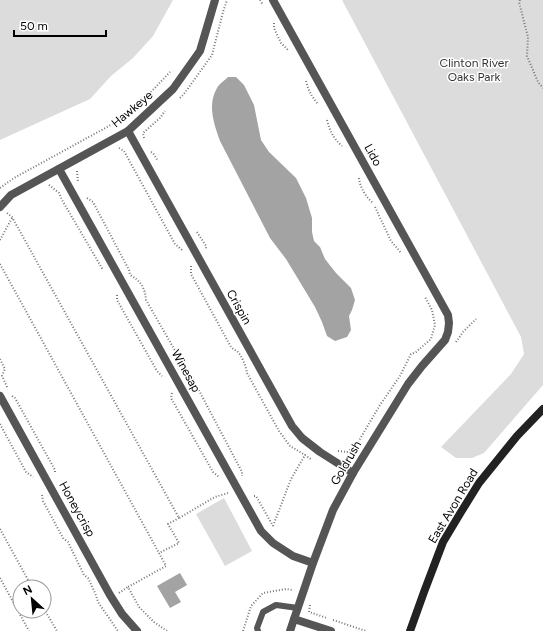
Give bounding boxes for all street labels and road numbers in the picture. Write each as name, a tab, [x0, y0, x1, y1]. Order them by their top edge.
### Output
street label: Hawkeye	[109, 88, 156, 130]
street label: Lido	[361, 142, 385, 168]
street label: Crispin	[224, 287, 254, 327]
street label: Winesap	[169, 347, 203, 395]
street label: Goldrush	[328, 438, 364, 488]
street label: East Avon Road	[425, 466, 481, 546]
street label: Honeycrisp	[56, 479, 98, 539]

